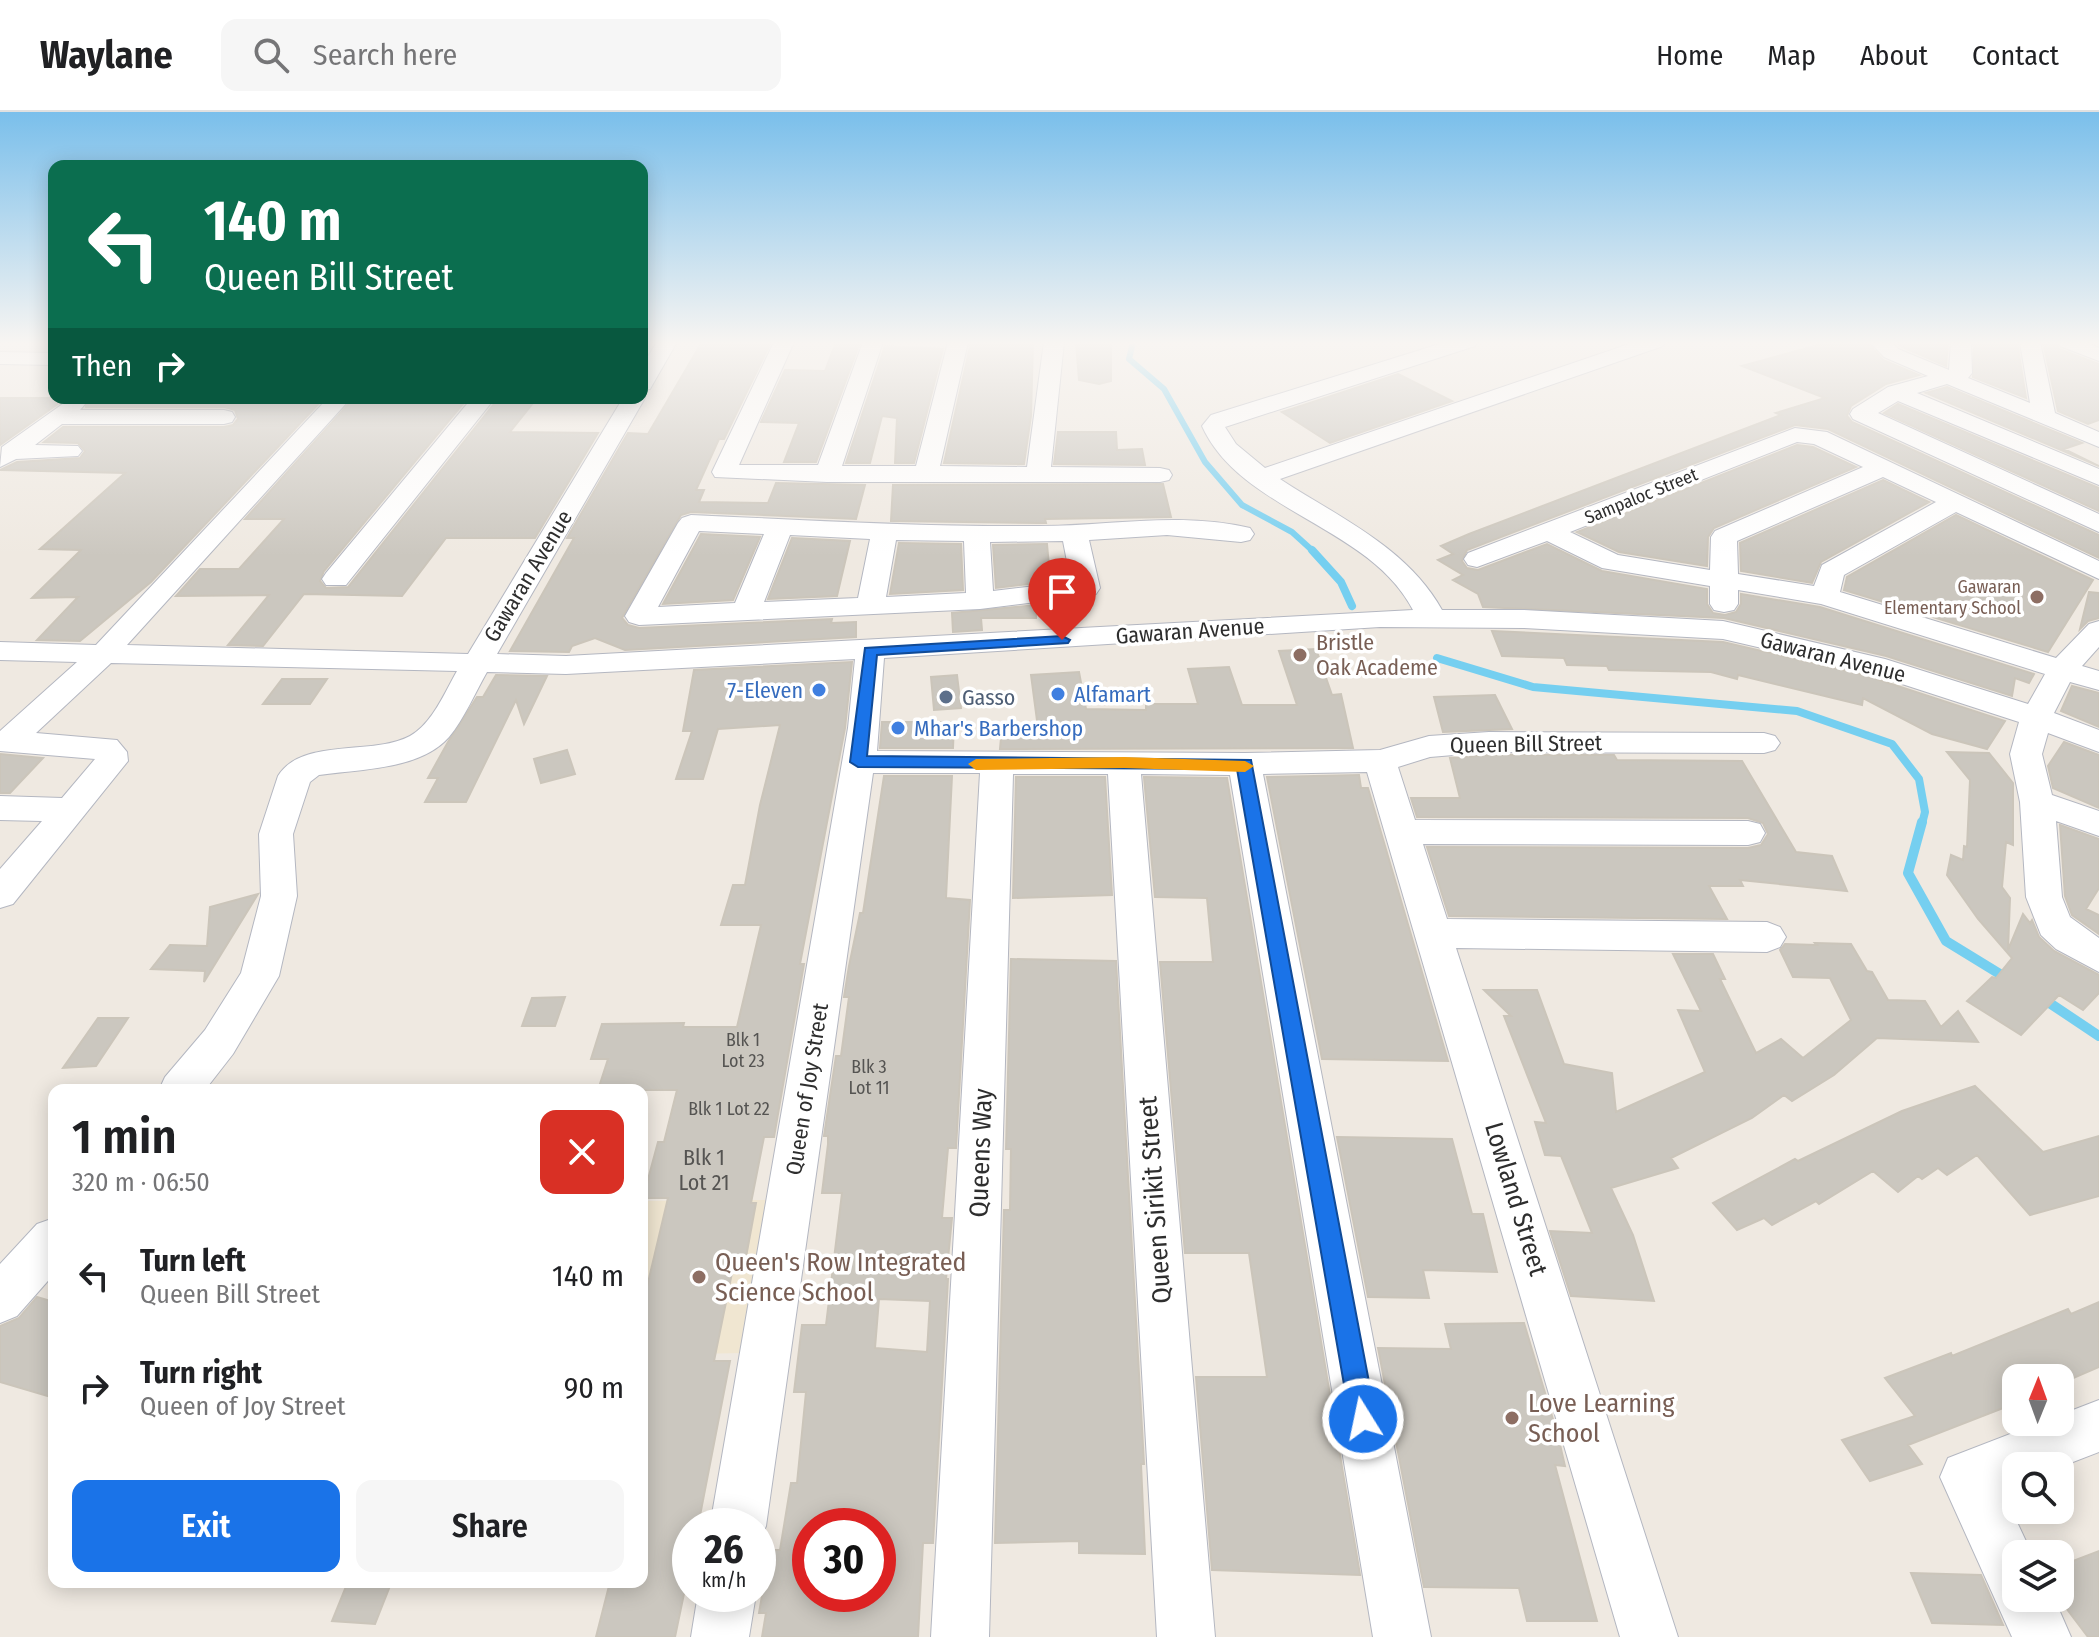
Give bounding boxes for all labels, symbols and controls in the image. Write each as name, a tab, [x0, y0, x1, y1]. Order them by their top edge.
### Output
search box	[221, 19, 781, 91]
text: Waylane	[40, 32, 173, 78]
icon: search	[249, 33, 293, 77]
text: Search here	[313, 37, 457, 73]
text: Home	[1656, 39, 1723, 72]
text: Map	[1767, 39, 1816, 72]
text: About	[1860, 39, 1928, 72]
text: Contact	[1972, 39, 2059, 72]
text: 140 m	[204, 188, 341, 255]
icon: left	[72, 192, 176, 296]
text: Queen Bill Street	[204, 256, 453, 300]
icon: right	[148, 344, 192, 388]
text: Then	[72, 348, 132, 384]
street label: Sampaloc Street	[1581, 463, 1701, 529]
street label: Gawaran Avenue	[478, 505, 578, 647]
pin	[1028, 558, 1096, 640]
icon: arrive	[1040, 570, 1084, 614]
place label: Gawaran Elementary School	[1884, 576, 2021, 619]
marker: Gawaran Elementary School	[2028, 588, 2046, 606]
street label: Gawaran Avenue	[1115, 612, 1265, 650]
street label: Gawaran Avenue	[1758, 626, 1908, 688]
place label: Bristle Oak Academe	[1316, 629, 1438, 681]
marker: Bristle Oak Academe	[1291, 646, 1309, 664]
place label: 7-Eleven	[727, 677, 803, 704]
marker: 7-Eleven	[810, 681, 828, 699]
place label: Alfamart	[1074, 681, 1152, 708]
place label: Gasso	[962, 684, 1015, 711]
marker: Alfamart	[1049, 685, 1067, 703]
marker: Gasso	[937, 688, 955, 706]
place label: Mhar's Barbershop	[914, 715, 1083, 742]
marker: Mhar's Barbershop	[889, 719, 907, 737]
street label: Queen Bill Street	[1450, 729, 1603, 759]
street label: Queen of Joy Street	[780, 1000, 834, 1177]
house number: Blk 1 Lot 23	[721, 1029, 765, 1072]
house number: Blk 3 Lot 11	[849, 1056, 889, 1099]
street label: Queens Way	[963, 1088, 999, 1218]
street label: Queen Sirikit Street	[1132, 1095, 1178, 1305]
house number: Blk 1 Lot 22	[688, 1098, 770, 1120]
text: 1 min	[72, 1108, 177, 1166]
button: close	[540, 1110, 624, 1194]
street label: Lowland Street	[1478, 1119, 1554, 1280]
house number: Blk 1 Lot 21	[679, 1144, 730, 1196]
text: 320 m · 06:50	[72, 1167, 210, 1198]
text: Turn left	[140, 1243, 246, 1279]
place label: Queen's Row Integrated Science School	[715, 1247, 966, 1308]
icon: left	[72, 1254, 116, 1298]
text: 140 m	[552, 1258, 624, 1294]
marker: Queen's Row Integrated Science School	[690, 1268, 708, 1286]
text: Queen Bill Street	[140, 1279, 320, 1310]
text: Turn right	[140, 1355, 262, 1391]
north arrow	[2002, 1364, 2074, 1436]
map controls	[2002, 1364, 2074, 1612]
icon: right	[72, 1366, 116, 1410]
text: 90 m	[564, 1370, 624, 1406]
position arrow	[1321, 1377, 1405, 1461]
place label: Love Learning School	[1528, 1388, 1675, 1449]
text: Queen of Joy Street	[140, 1391, 345, 1422]
marker: Love Learning School	[1503, 1409, 1521, 1427]
button: search	[2002, 1452, 2074, 1524]
button: Exit	[72, 1480, 340, 1572]
button: Share	[356, 1480, 624, 1572]
speed limit sign: 30	[792, 1508, 896, 1612]
text: 26	[704, 1526, 744, 1574]
button: layers	[2002, 1540, 2074, 1612]
text: km/h	[702, 1568, 746, 1592]

